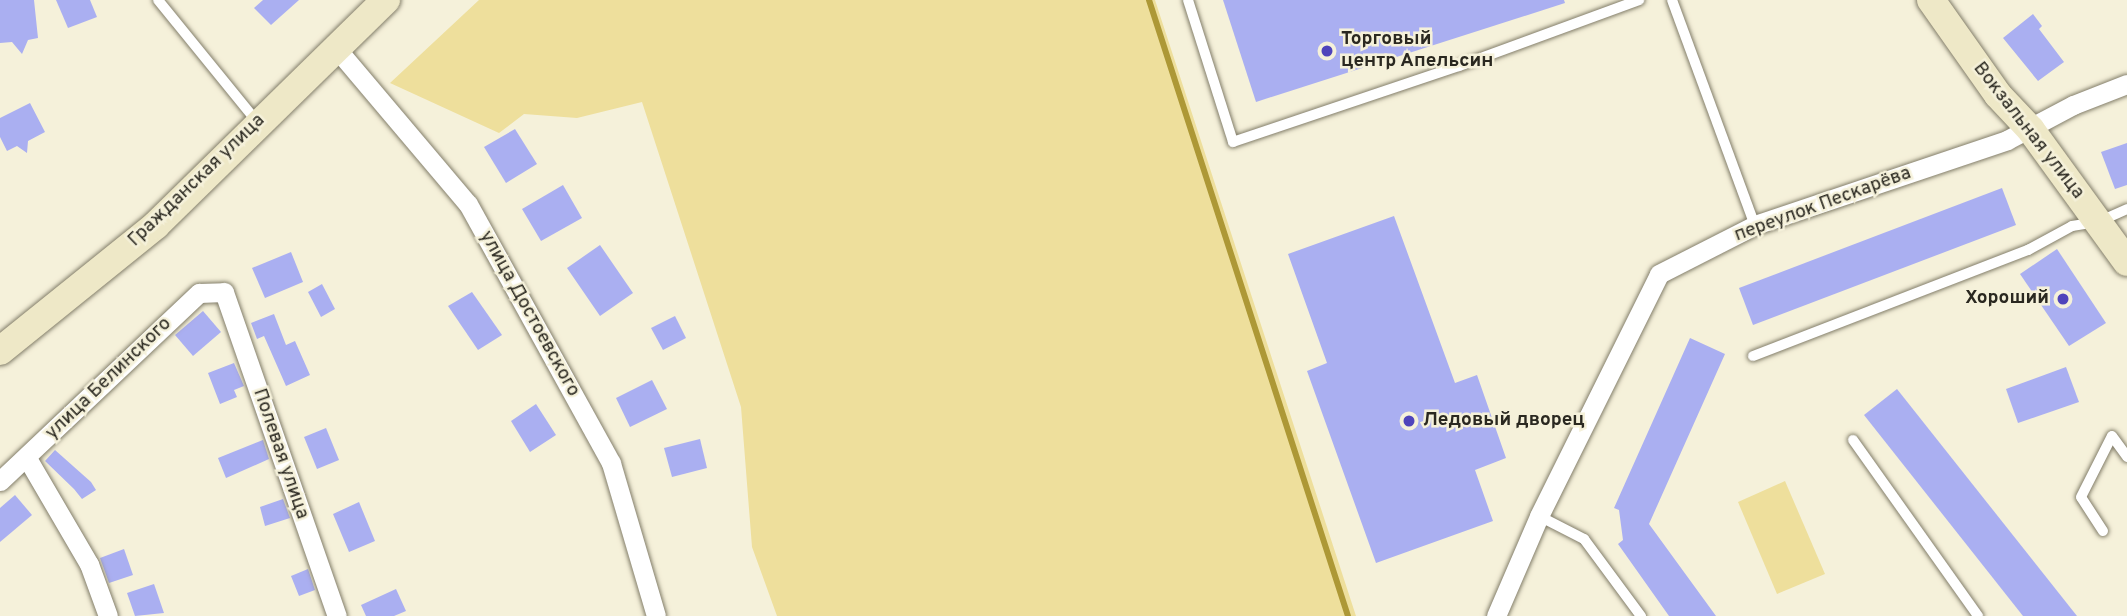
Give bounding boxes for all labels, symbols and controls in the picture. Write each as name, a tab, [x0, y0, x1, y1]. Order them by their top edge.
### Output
place label: Торговый центр Апельсин	[1341, 29, 1494, 73]
marker: Торговый центр Апельсин	[1319, 43, 1335, 59]
street label: Вокзальная улица	[1967, 58, 2089, 204]
street label: Гражданская улица	[124, 110, 270, 252]
street label: переулок Пескарёва	[1732, 162, 1914, 248]
street label: улица Достоевского	[474, 227, 584, 401]
place label: Хороший	[1965, 288, 2049, 310]
marker: Хороший	[2055, 291, 2071, 307]
street label: улица Белинского	[41, 313, 177, 445]
street label: Полевая улица	[247, 386, 313, 522]
place label: Ледовый дворец	[1423, 410, 1585, 432]
marker: Ледовый дворец	[1401, 413, 1417, 429]

